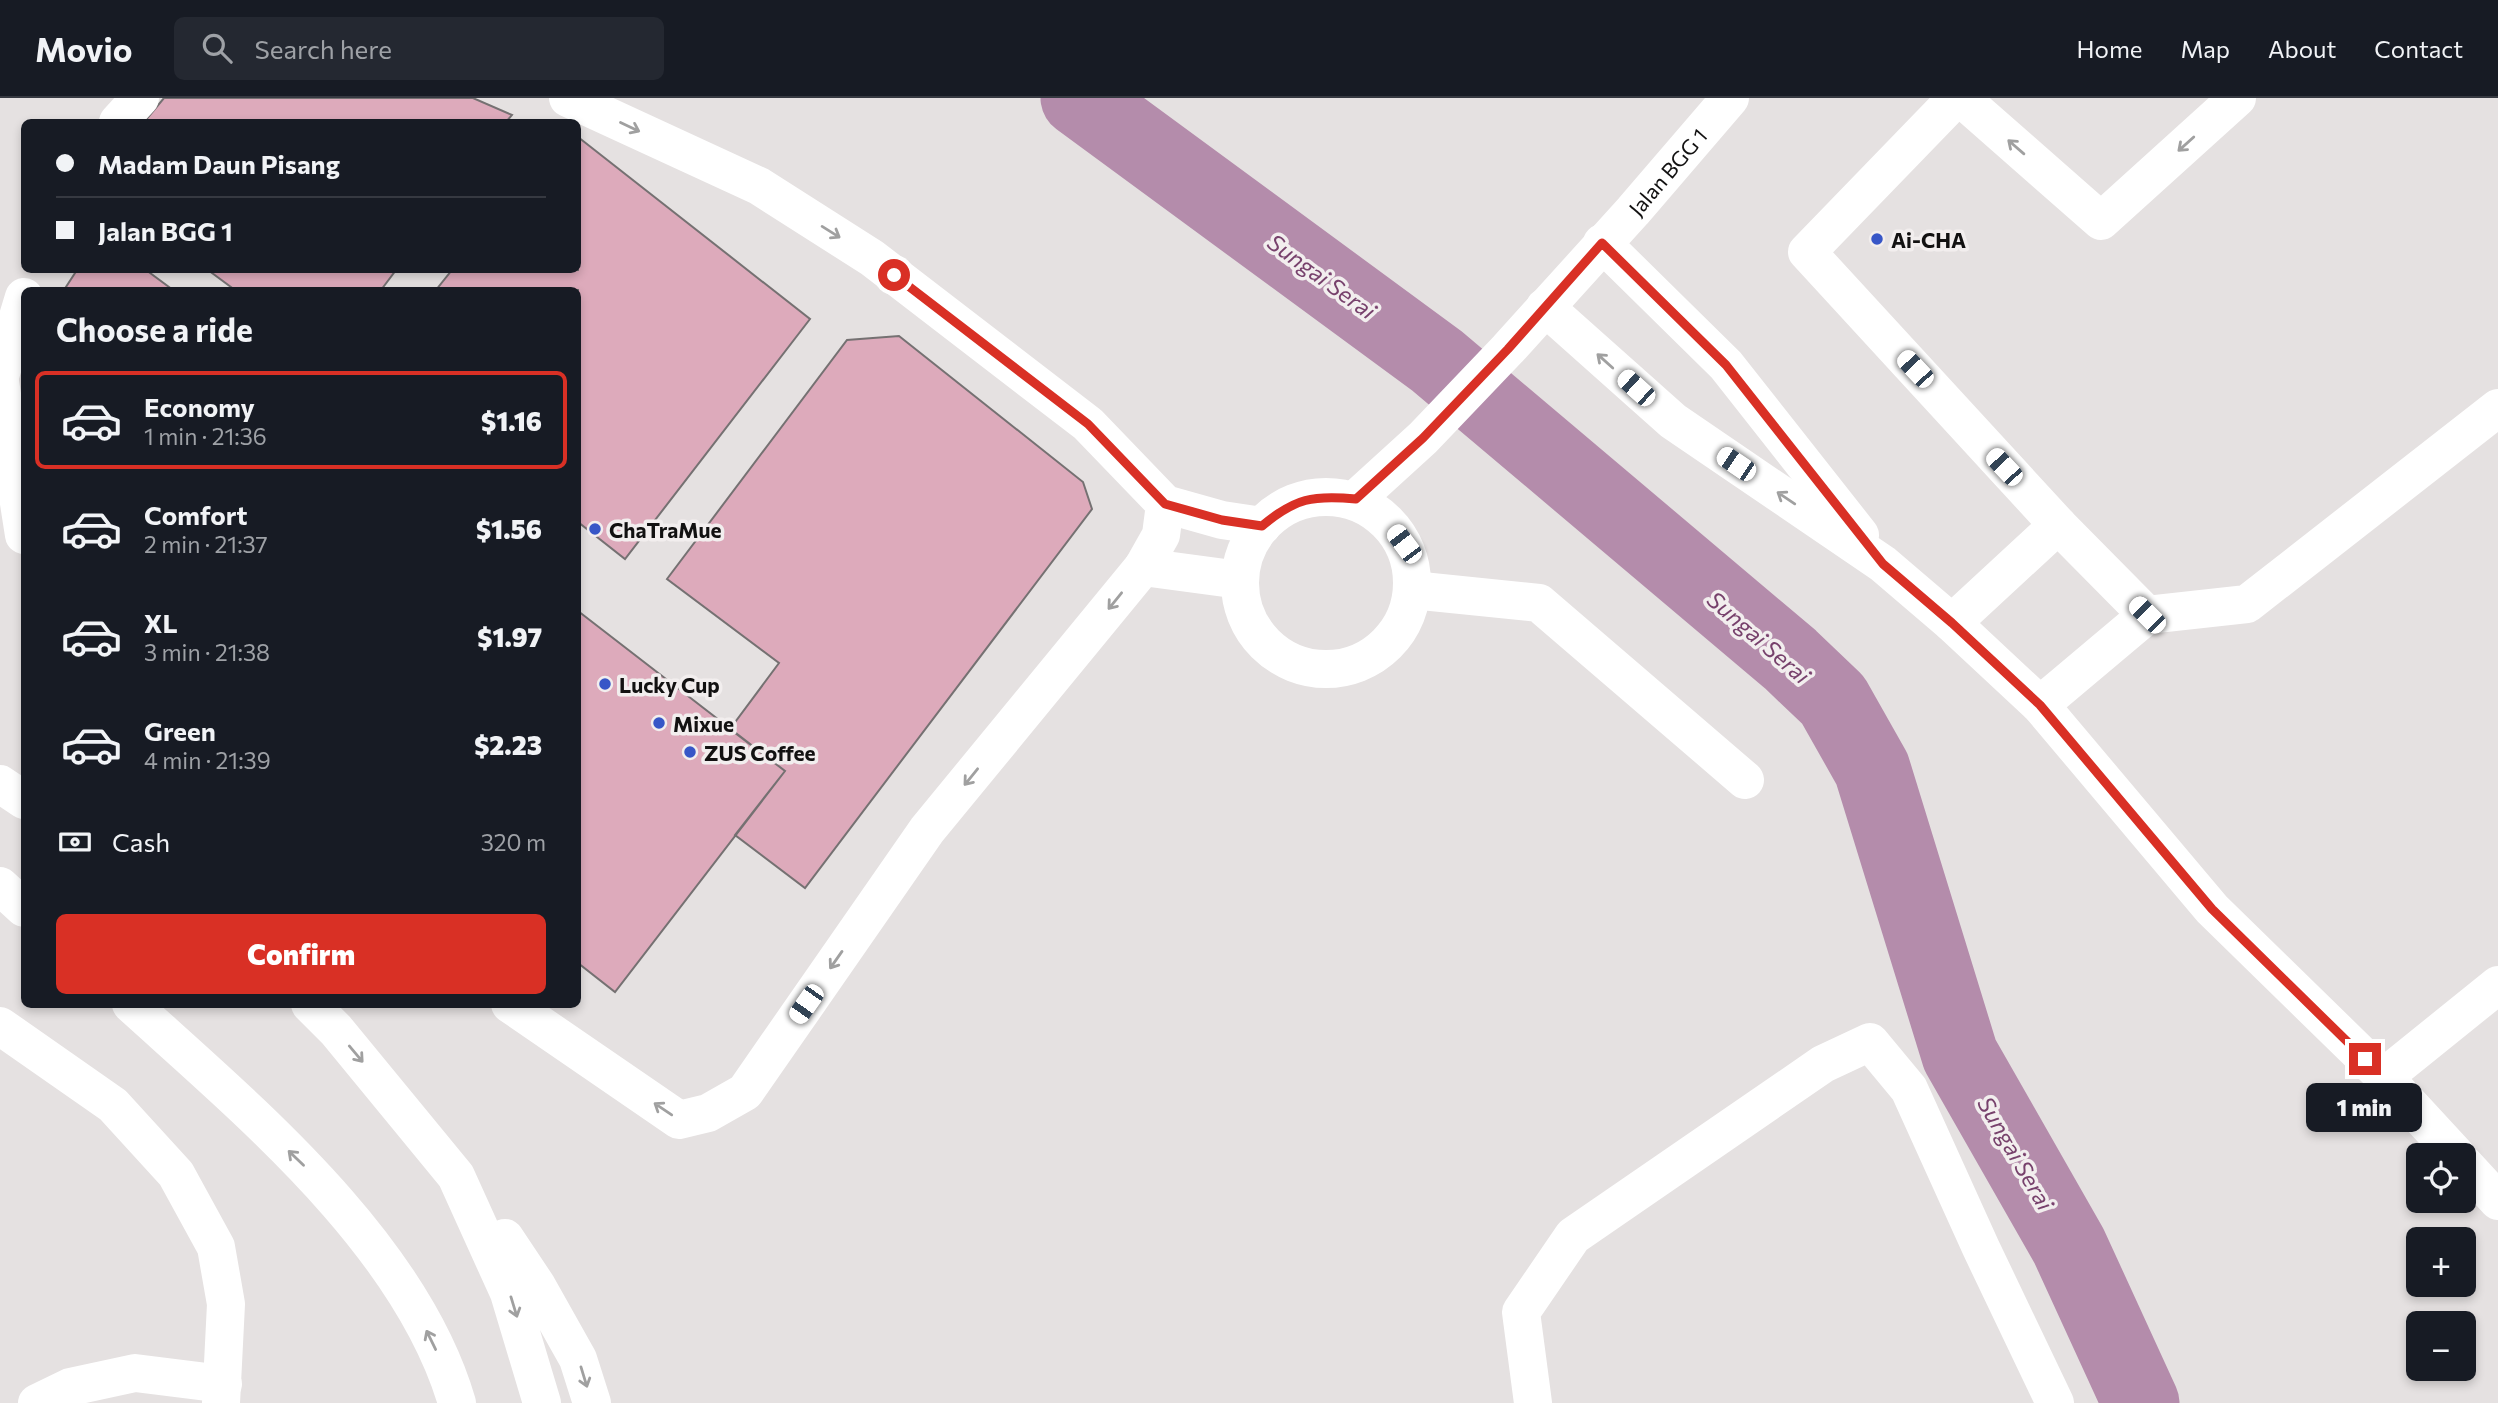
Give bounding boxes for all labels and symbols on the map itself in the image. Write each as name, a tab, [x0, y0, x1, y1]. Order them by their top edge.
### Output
one-way arrow	[619, 121, 640, 134]
street label: Jalan BGG 1	[1623, 123, 1711, 220]
one-way arrow	[2178, 135, 2195, 152]
one-way arrow	[2008, 139, 2026, 155]
one-way arrow	[821, 226, 841, 240]
water label: Sungai Serai	[1263, 227, 1382, 325]
place label: Ai-CHA	[1891, 227, 1966, 252]
marker: Ai-CHA	[1869, 231, 1885, 247]
route start	[878, 259, 910, 291]
car	[1893, 346, 1938, 392]
one-way arrow	[1597, 353, 1615, 369]
car	[1614, 366, 1659, 410]
car	[1713, 444, 1760, 484]
car	[1982, 444, 2027, 490]
one-way arrow	[1777, 491, 1796, 505]
place label: ChaTraMue	[609, 517, 721, 542]
marker: ChaTraMue	[587, 521, 603, 537]
car	[1383, 521, 1426, 567]
water label: Sungai Serai	[1702, 585, 1817, 690]
one-way arrow	[1107, 592, 1123, 610]
car	[2125, 593, 2170, 637]
place label: Lucky Cup	[619, 672, 720, 697]
marker: Lucky Cup	[597, 676, 613, 692]
place label: Mixue	[673, 711, 734, 736]
marker: Mixue	[651, 715, 667, 731]
place label: ZUS Coffee	[704, 740, 816, 765]
marker: ZUS Coffee	[682, 744, 698, 760]
one-way arrow	[963, 768, 978, 786]
one-way arrow	[829, 950, 843, 970]
car	[786, 981, 827, 1027]
route end	[2349, 1043, 2381, 1075]
one-way arrow	[348, 1045, 364, 1063]
callout: 1 min	[2307, 1084, 2423, 1132]
water label: Sungai Serai	[1972, 1091, 2060, 1216]
one-way arrow	[654, 1102, 673, 1116]
one-way arrow	[288, 1149, 305, 1166]
one-way arrow	[508, 1296, 521, 1318]
one-way arrow	[423, 1330, 437, 1351]
one-way arrow	[579, 1366, 592, 1388]

